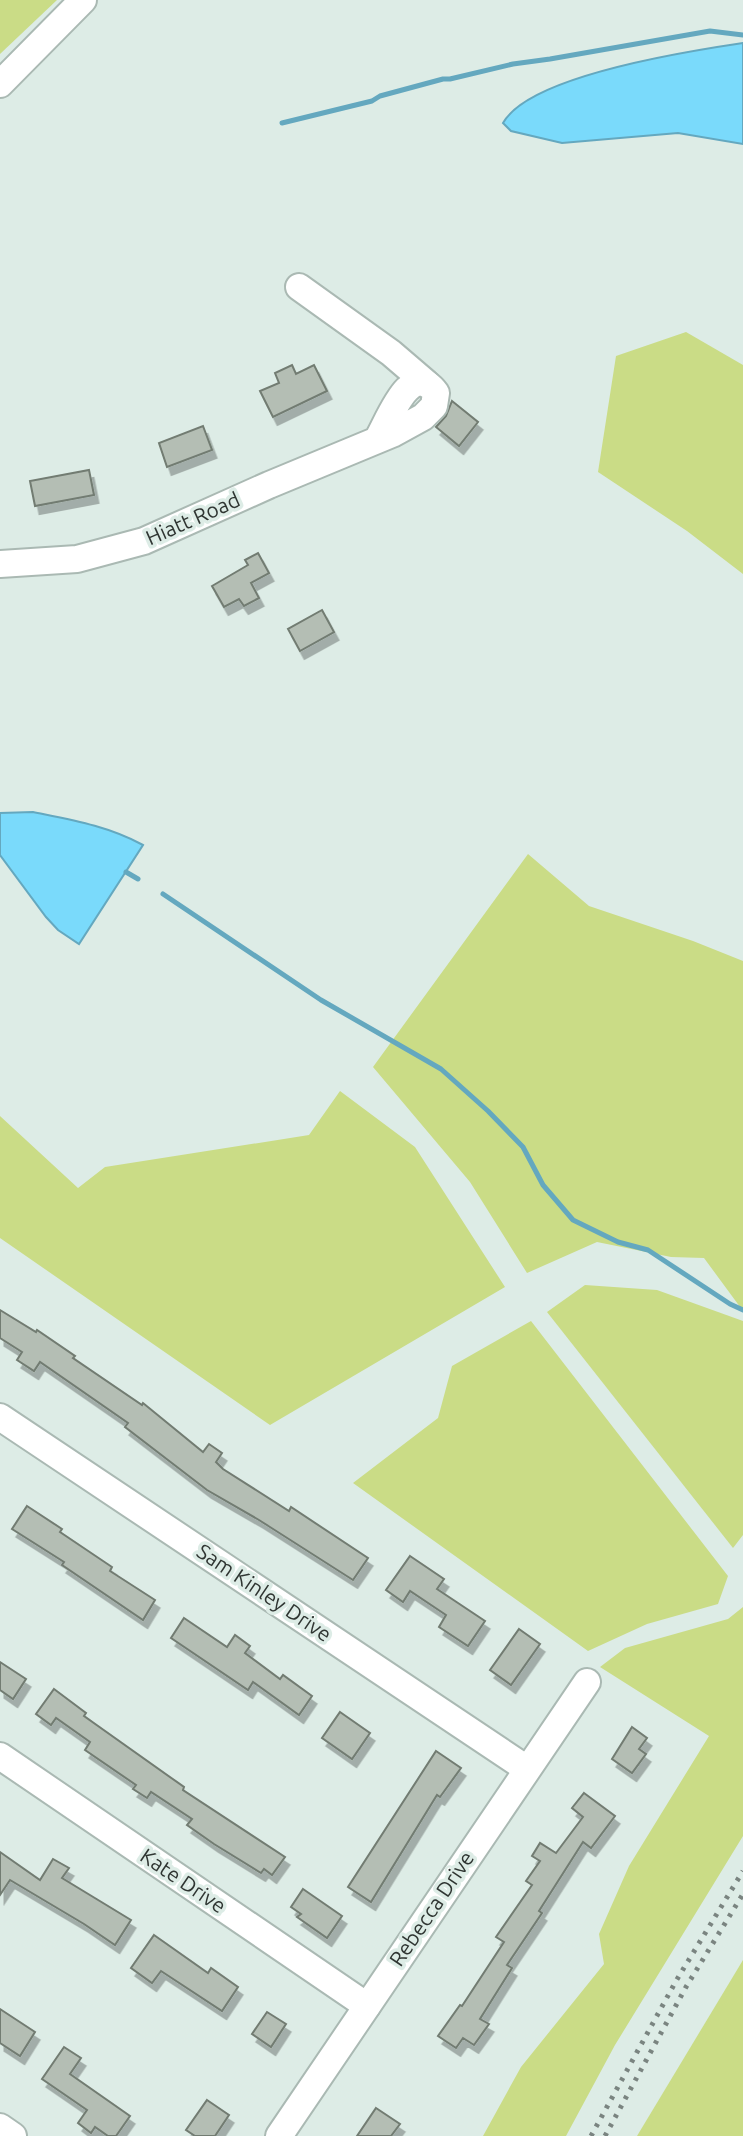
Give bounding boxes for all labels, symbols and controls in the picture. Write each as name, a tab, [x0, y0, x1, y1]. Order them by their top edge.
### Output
street label: Hiatt Road	[142, 487, 243, 549]
street label: Sam Kinley Drive	[193, 1538, 336, 1646]
street label: Kate Drive	[136, 1843, 231, 1917]
street label: Rebecca Drive	[384, 1847, 478, 1970]

